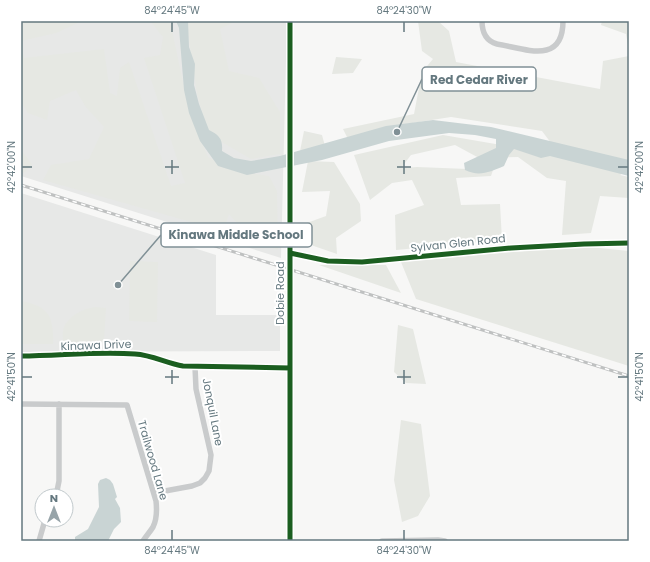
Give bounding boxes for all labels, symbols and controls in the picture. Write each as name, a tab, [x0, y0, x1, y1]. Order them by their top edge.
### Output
text: 84°24'45"W	[144, 3, 200, 18]
text: 84°24'30"W	[376, 3, 432, 18]
callout: Red Cedar River	[422, 67, 536, 91]
text: Red Cedar River	[430, 71, 528, 88]
text: 42°42'00"N	[4, 141, 19, 193]
text: 42°42'00"N	[632, 141, 647, 193]
callout: Kinawa Middle School	[161, 223, 312, 247]
text: Kinawa Middle School	[168, 226, 304, 243]
street label: Sylvan Glen Road	[410, 230, 506, 256]
street label: Dobie Road	[272, 261, 288, 325]
street label: Kinawa Drive	[60, 336, 132, 354]
text: 42°41'50"N	[4, 352, 19, 402]
text: 42°41'50"N	[632, 352, 647, 402]
street label: Jonquil Lane	[199, 377, 227, 447]
street label: Trailwood Lane	[134, 418, 172, 502]
north arrow	[34, 488, 74, 528]
text: N	[50, 490, 58, 506]
text: 84°24'45"W	[144, 543, 200, 558]
text: 84°24'30"W	[376, 543, 432, 558]

